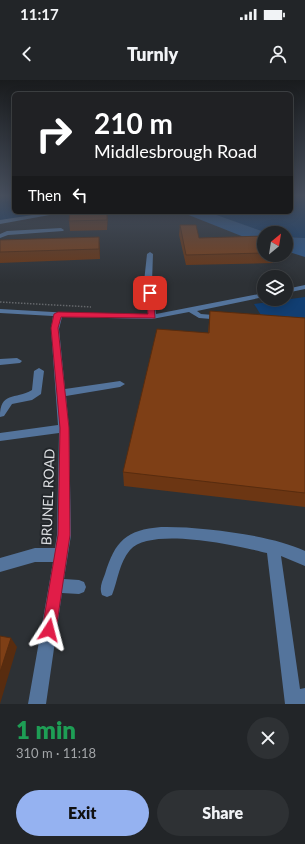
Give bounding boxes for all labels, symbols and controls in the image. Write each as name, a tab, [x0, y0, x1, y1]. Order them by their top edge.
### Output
text: 11:17	[20, 5, 59, 23]
icon: back	[16, 43, 38, 65]
text: Turnly	[127, 43, 178, 65]
icon: person	[267, 43, 289, 65]
text: 210 m	[94, 106, 173, 140]
icon: right	[28, 108, 80, 160]
text: Middlesbrough Road	[94, 140, 257, 162]
icon: left	[69, 184, 91, 206]
text: Then	[28, 186, 61, 204]
north arrow	[257, 226, 293, 262]
map controls	[257, 226, 293, 306]
button: layers	[257, 270, 293, 306]
pin	[133, 276, 167, 310]
icon: arrive	[139, 282, 161, 304]
street label: BRUNEL ROAD	[37, 448, 58, 546]
position arrow	[28, 609, 70, 651]
text: 1 min	[16, 715, 76, 744]
button: close	[247, 717, 289, 759]
text: 310 m · 11:18	[16, 745, 96, 761]
button: Exit	[16, 790, 149, 836]
button: Share	[157, 790, 289, 836]

